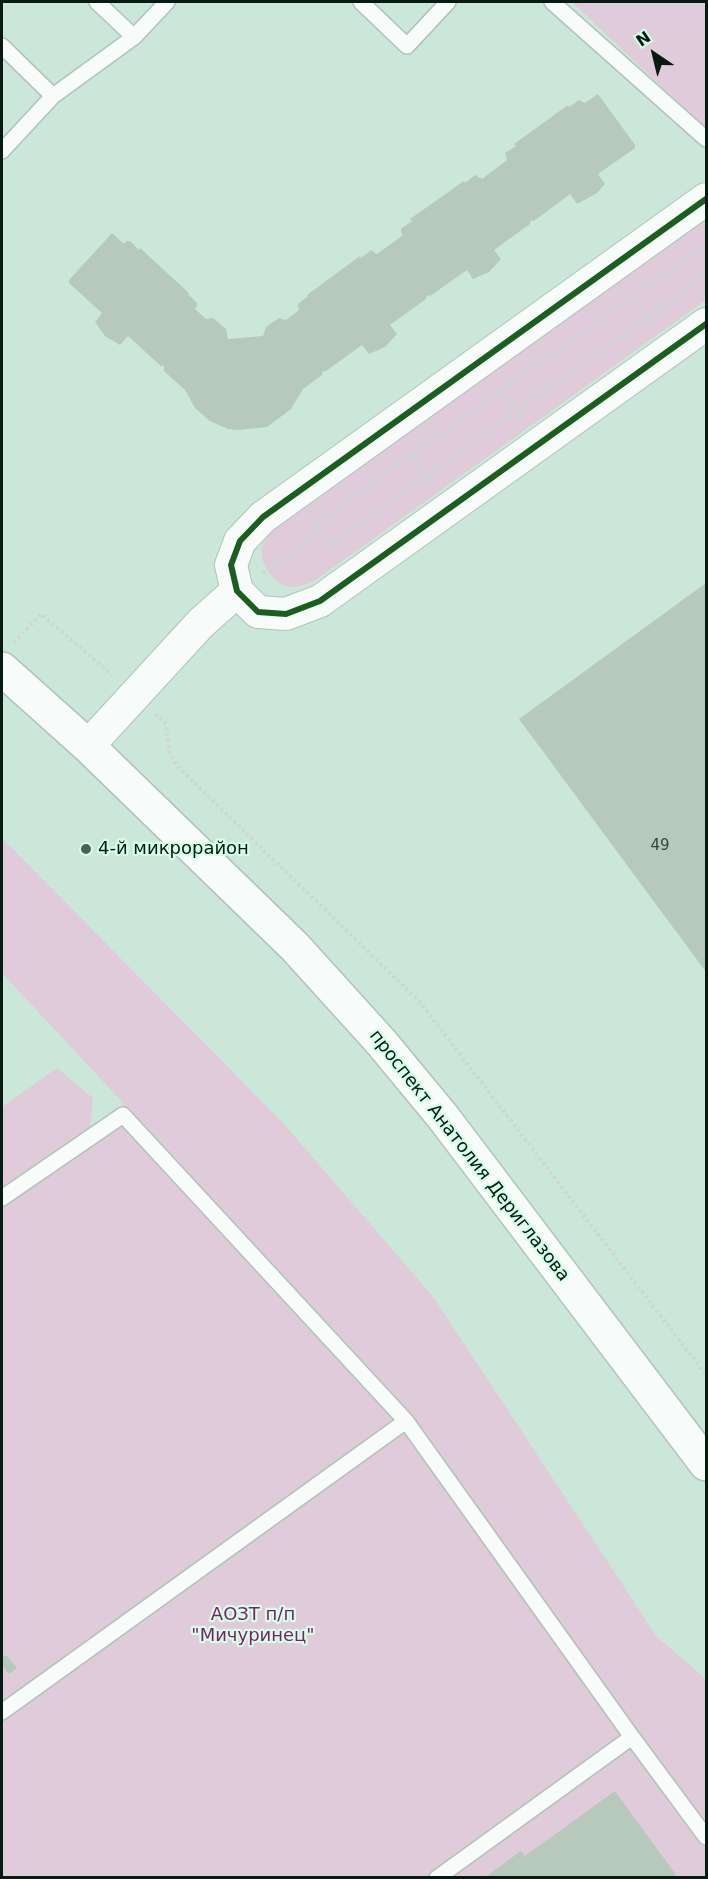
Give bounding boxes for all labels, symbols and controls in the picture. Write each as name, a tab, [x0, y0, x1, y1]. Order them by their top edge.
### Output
north arrow	[624, 24, 684, 84]
text: N	[632, 27, 654, 50]
house number: 49	[650, 837, 670, 855]
place label: 4-й микрорайон	[98, 838, 249, 860]
marker: 4-й микрорайон	[79, 842, 93, 856]
street label: проспект Анатолия Дериглазова	[364, 1026, 574, 1286]
park label: АОЗТ п/п "Мичуринец"	[191, 1604, 315, 1646]

